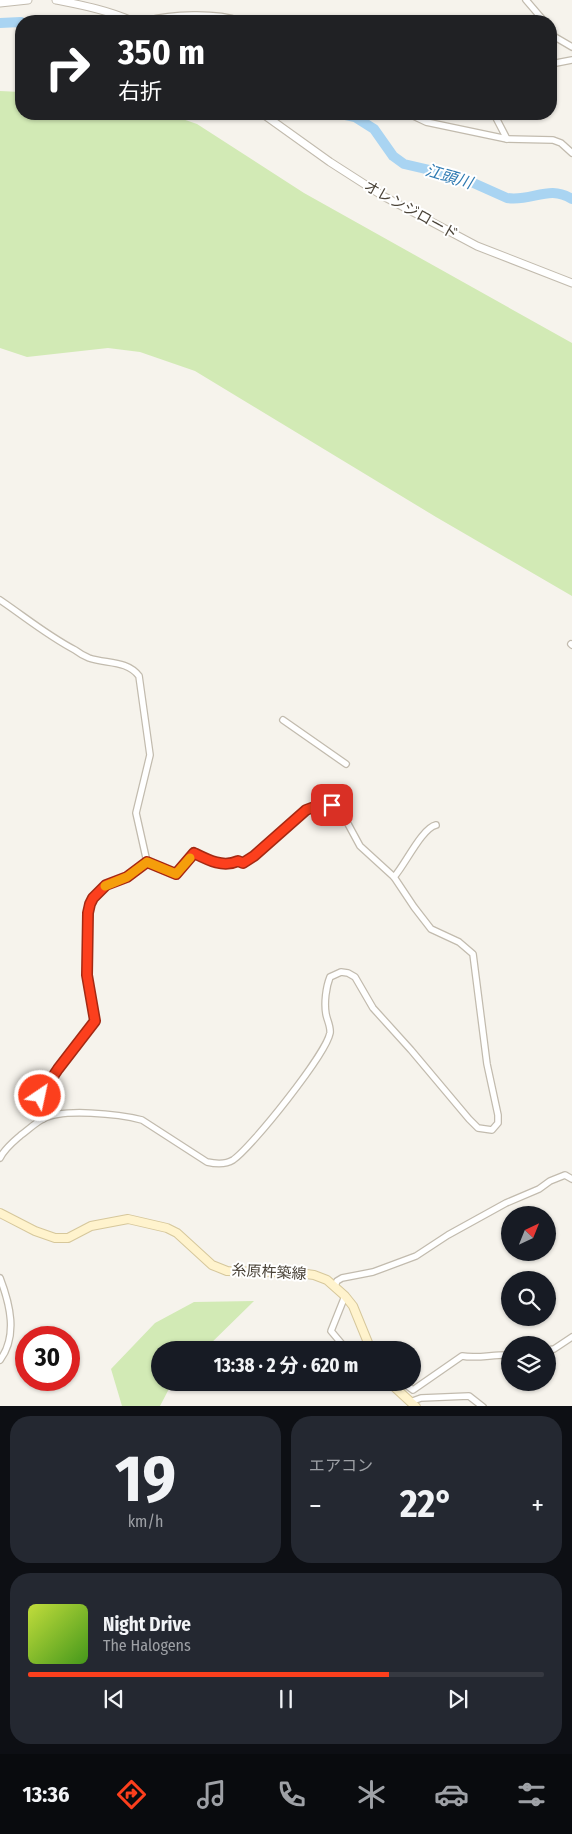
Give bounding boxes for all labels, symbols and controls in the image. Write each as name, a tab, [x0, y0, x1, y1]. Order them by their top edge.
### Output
text: 350 m	[118, 31, 205, 73]
icon: right	[35, 35, 100, 100]
text: 右折	[118, 78, 162, 105]
water label: 江頭川	[423, 160, 476, 193]
street label: オレンジロード	[361, 177, 461, 243]
pin	[311, 784, 353, 826]
icon: arrive	[318, 791, 346, 819]
position arrow	[13, 1069, 65, 1121]
north arrow	[501, 1206, 556, 1261]
map controls	[501, 1206, 556, 1391]
street label: 糸原杵築線	[231, 1261, 307, 1283]
button: search	[501, 1271, 556, 1326]
speed limit sign: 30	[15, 1326, 80, 1391]
button: layers	[501, 1336, 556, 1391]
text: 13:38 · 2 分 · 620 m	[214, 1354, 358, 1377]
text: 19	[115, 1440, 176, 1518]
text: エアコン	[309, 1456, 373, 1475]
text: 22°	[400, 1481, 453, 1527]
text: −	[309, 1489, 322, 1522]
text: +	[531, 1489, 544, 1522]
text: km/h	[128, 1512, 163, 1531]
text: Night Drive	[103, 1613, 191, 1636]
text: The Halogens	[103, 1636, 191, 1655]
icon: previous	[100, 1685, 128, 1713]
icon: pause	[272, 1685, 300, 1713]
icon: next	[444, 1685, 472, 1713]
icon: directions	[114, 1777, 149, 1812]
icon: music	[194, 1777, 229, 1812]
icon: phone	[274, 1777, 309, 1812]
icon: climate	[354, 1777, 389, 1812]
icon: car	[434, 1777, 469, 1812]
icon: filters	[514, 1777, 549, 1812]
text: 13:36	[22, 1781, 70, 1808]

